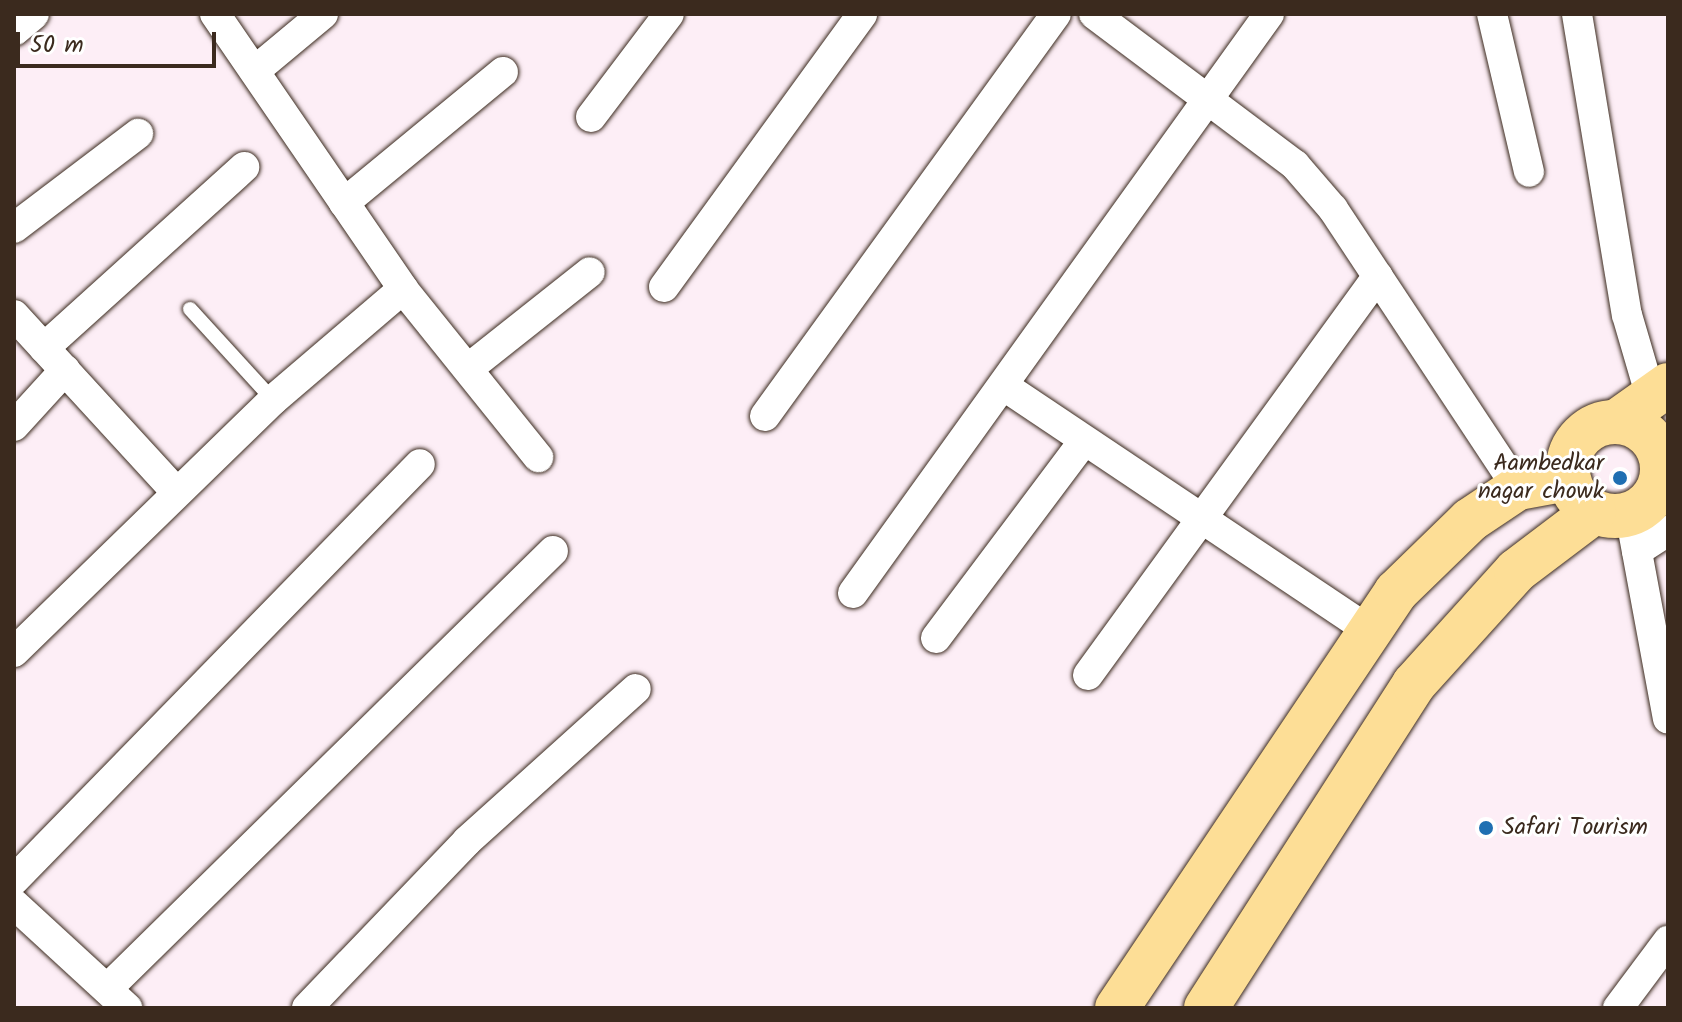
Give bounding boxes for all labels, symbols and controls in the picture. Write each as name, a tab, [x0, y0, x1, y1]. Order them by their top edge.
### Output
scale bar	[20, 16, 220, 66]
text: 50 m	[30, 26, 84, 65]
place label: Aambedkar nagar chowk	[1478, 450, 1604, 506]
marker: Aambedkar nagar chowk	[1611, 469, 1629, 487]
place label: Safari Tourism	[1502, 814, 1648, 842]
marker: Safari Tourism	[1477, 819, 1495, 837]

